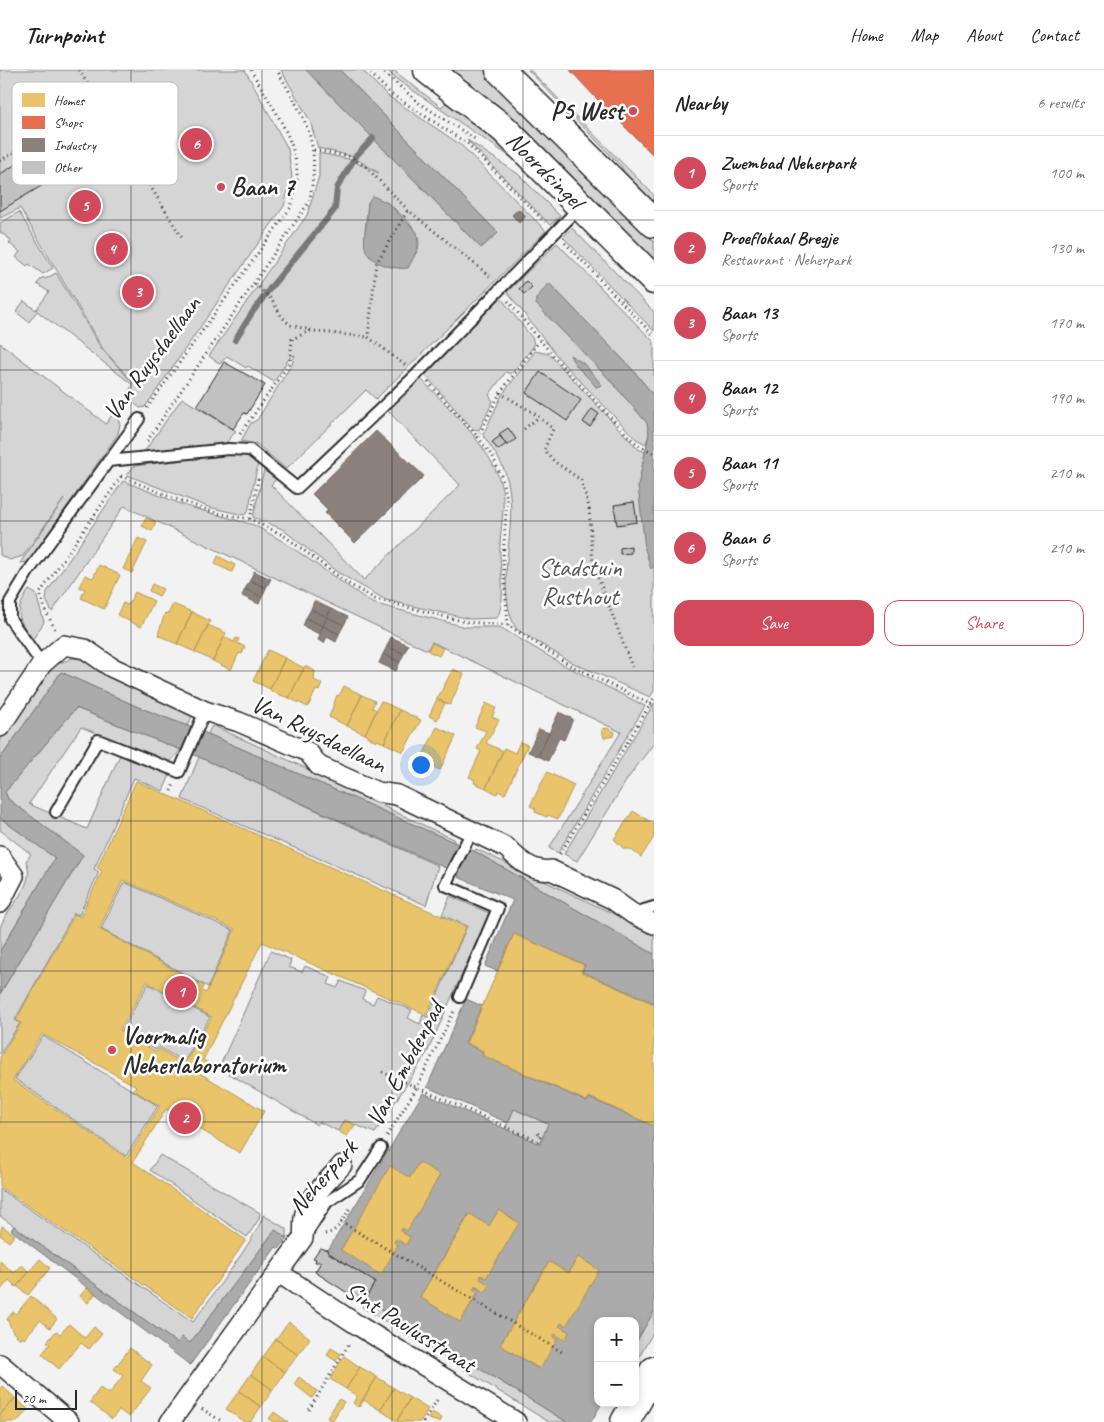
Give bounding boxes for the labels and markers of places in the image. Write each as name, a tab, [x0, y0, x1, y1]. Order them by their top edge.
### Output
place label: P5 West	[551, 95, 626, 127]
marker: P5 West	[627, 105, 639, 117]
pin: 6	[180, 125, 212, 163]
place label: Baan 7	[231, 171, 297, 203]
marker: Baan 7	[215, 181, 227, 193]
pin: 5	[69, 187, 101, 225]
pin: 4	[96, 230, 128, 268]
pin: 3	[122, 273, 154, 311]
pin: 1	[165, 973, 197, 1011]
place label: Voormalig Neherlaboratorium	[122, 1020, 287, 1081]
marker: Voormalig Neherlaboratorium	[106, 1044, 118, 1056]
pin: 2	[169, 1099, 201, 1137]

